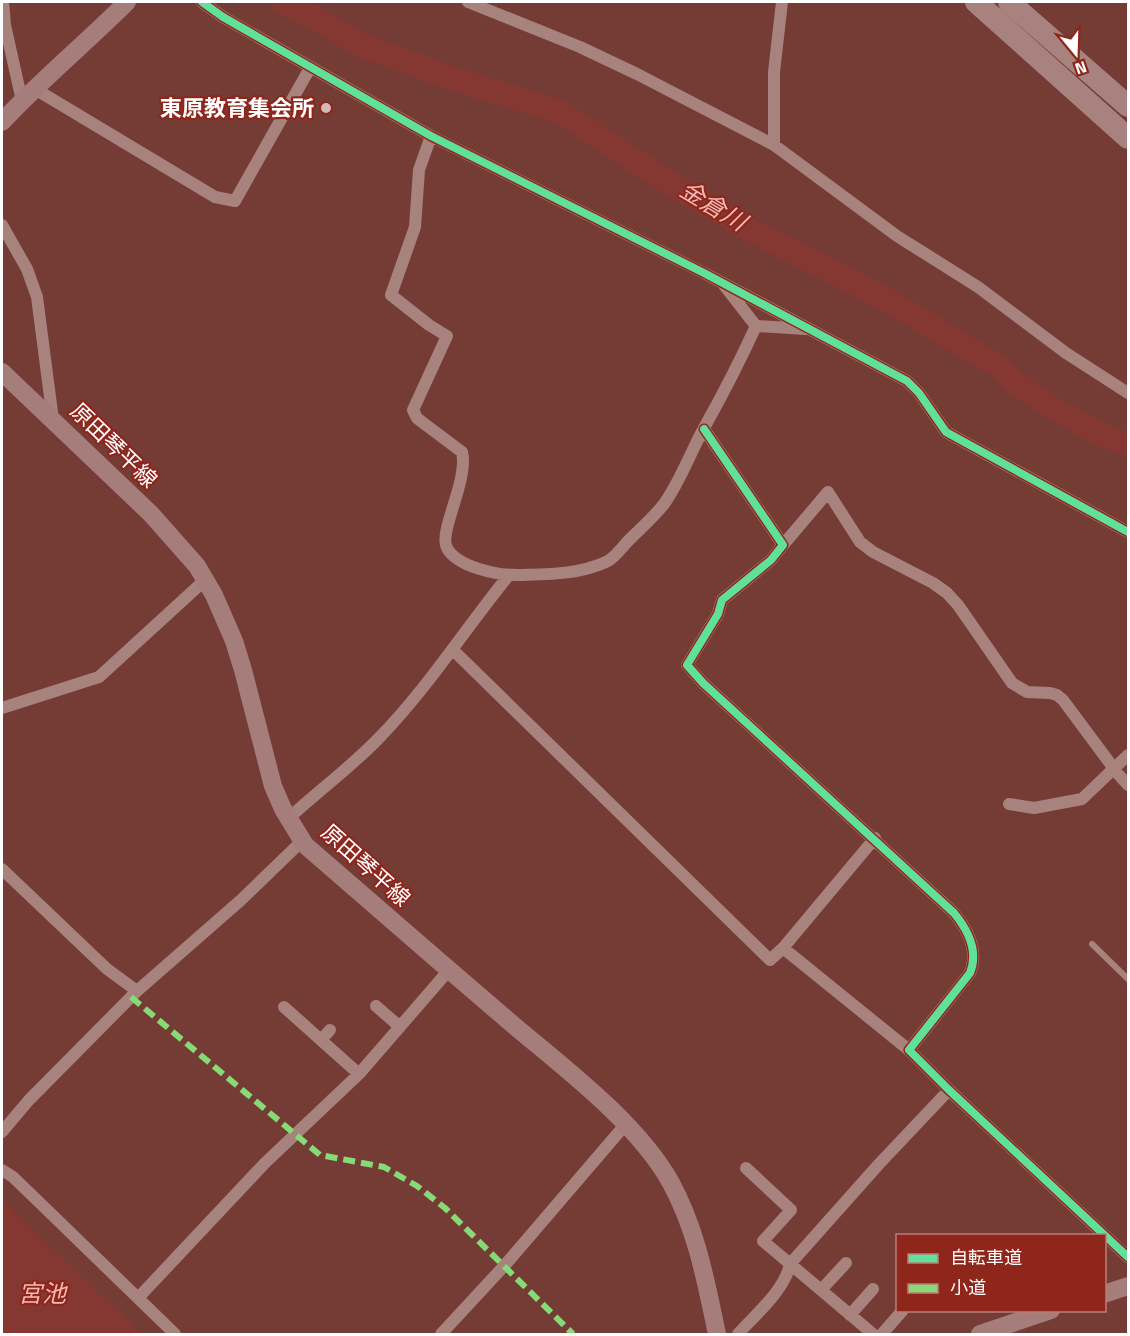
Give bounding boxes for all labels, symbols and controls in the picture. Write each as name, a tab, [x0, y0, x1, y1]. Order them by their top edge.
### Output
north arrow	[1046, 24, 1106, 84]
text: N	[1072, 55, 1090, 81]
place label: 東原教育集会所	[160, 91, 314, 125]
marker: 東原教育集会所	[319, 101, 333, 115]
water label: 金倉川	[673, 171, 756, 241]
street label: 原田琴平線	[63, 395, 165, 495]
street label: 原田琴平線	[314, 816, 418, 914]
legend	[896, 1234, 1106, 1312]
text: 自転車道	[950, 1244, 1022, 1271]
text: 小道	[950, 1274, 986, 1301]
water label: 宮池	[18, 1275, 68, 1311]

